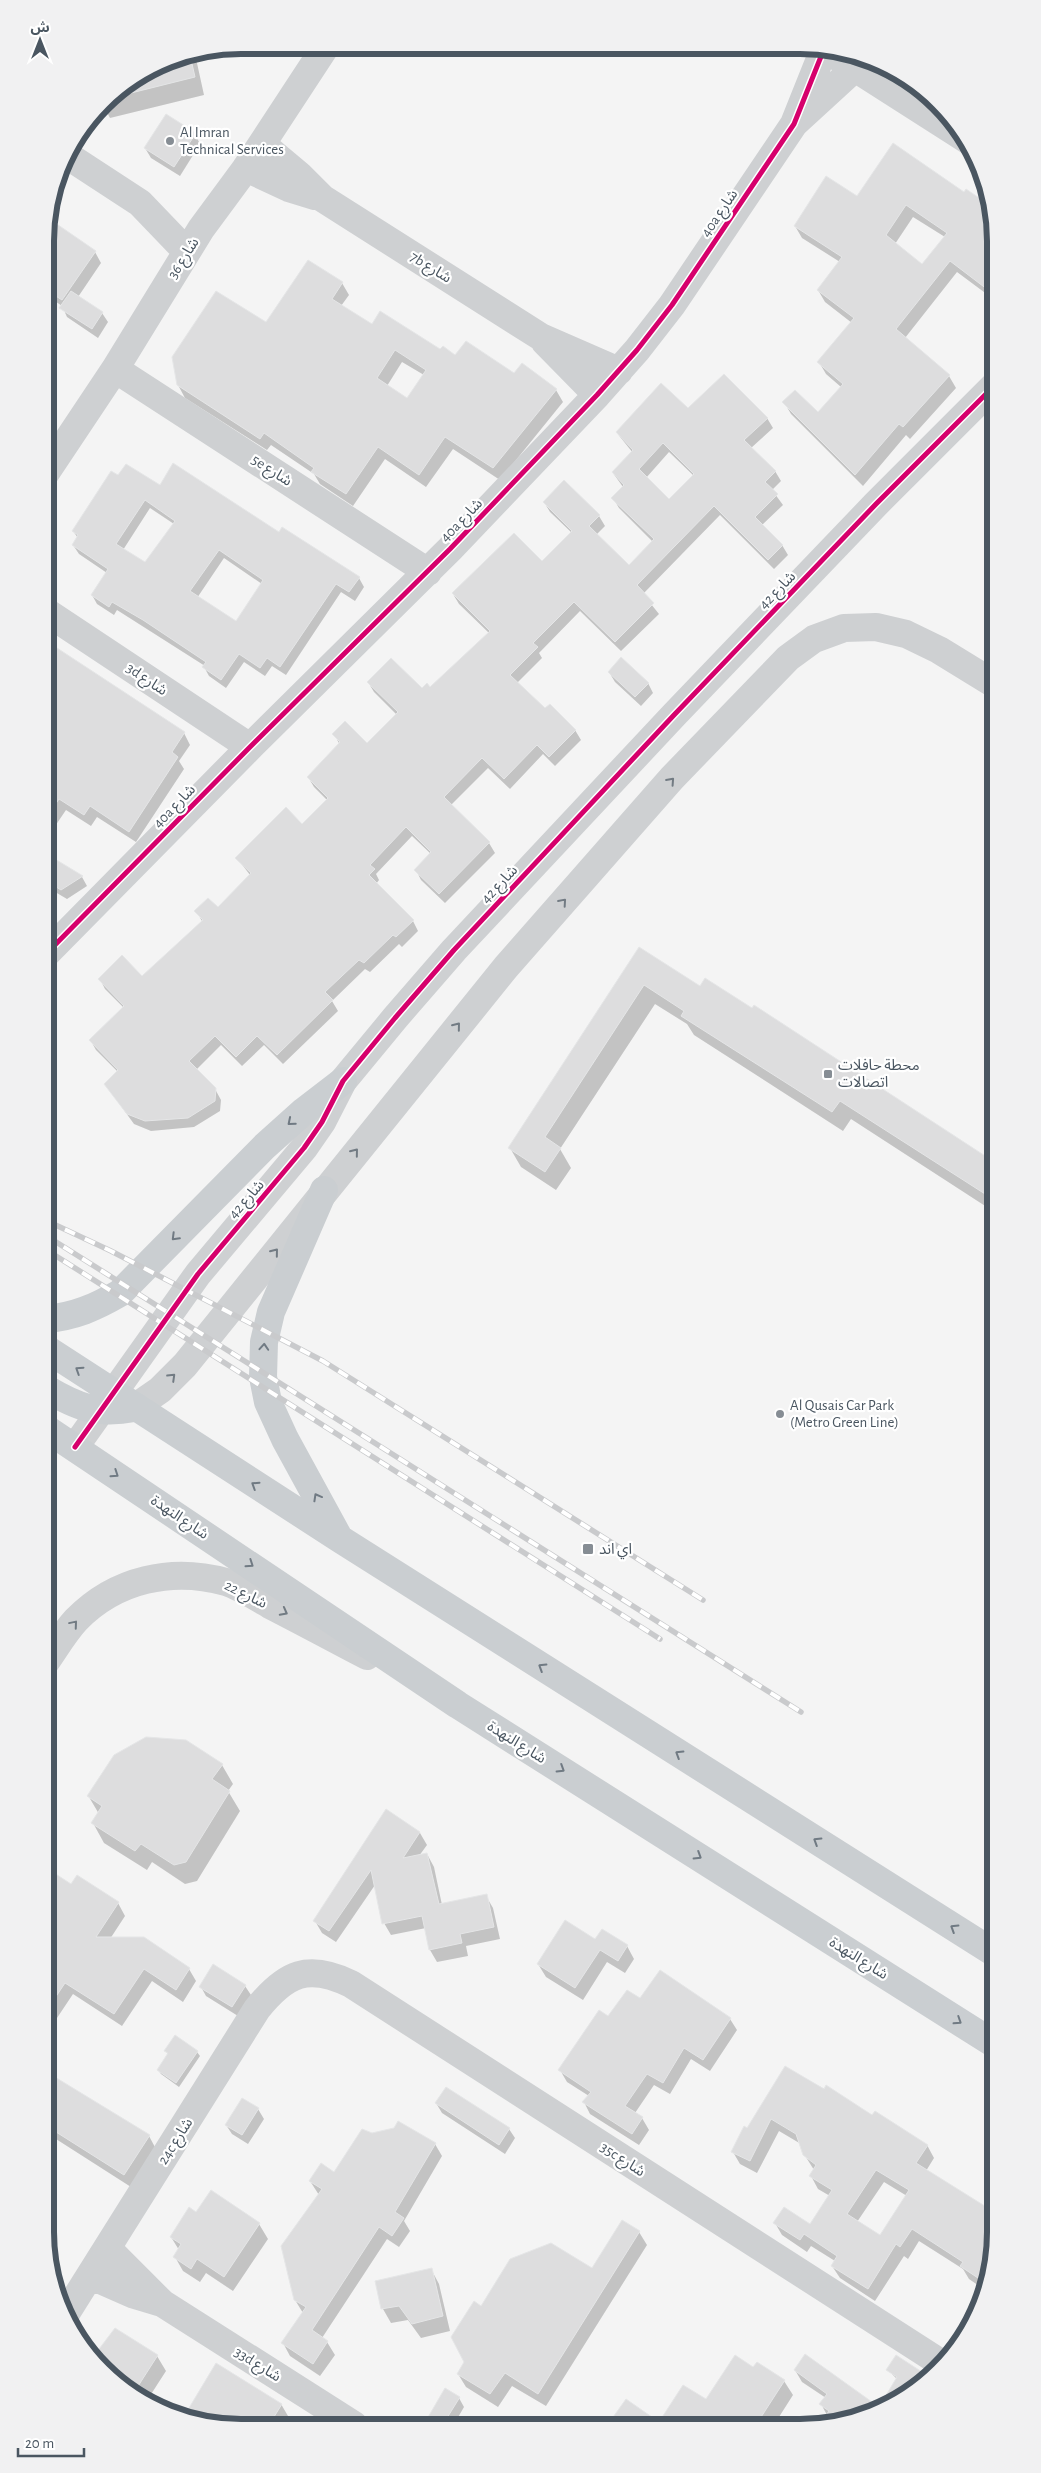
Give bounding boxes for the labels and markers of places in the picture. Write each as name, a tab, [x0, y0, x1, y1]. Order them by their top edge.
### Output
place label: Al Imran Technical Services	[180, 125, 284, 157]
marker: Al Imran Technical Services	[164, 135, 176, 147]
place label: محطة حافلات اتصالات	[838, 1058, 920, 1090]
marker: محطة حافلات اتصالات	[822, 1068, 834, 1080]
place label: Al Qusais Car Park (Metro Green Line)	[790, 1398, 899, 1430]
marker: Al Qusais Car Park (Metro Green Line)	[774, 1408, 786, 1420]
marker: اي اند	[581, 1542, 595, 1556]
place label: اي اند	[599, 1542, 632, 1560]

